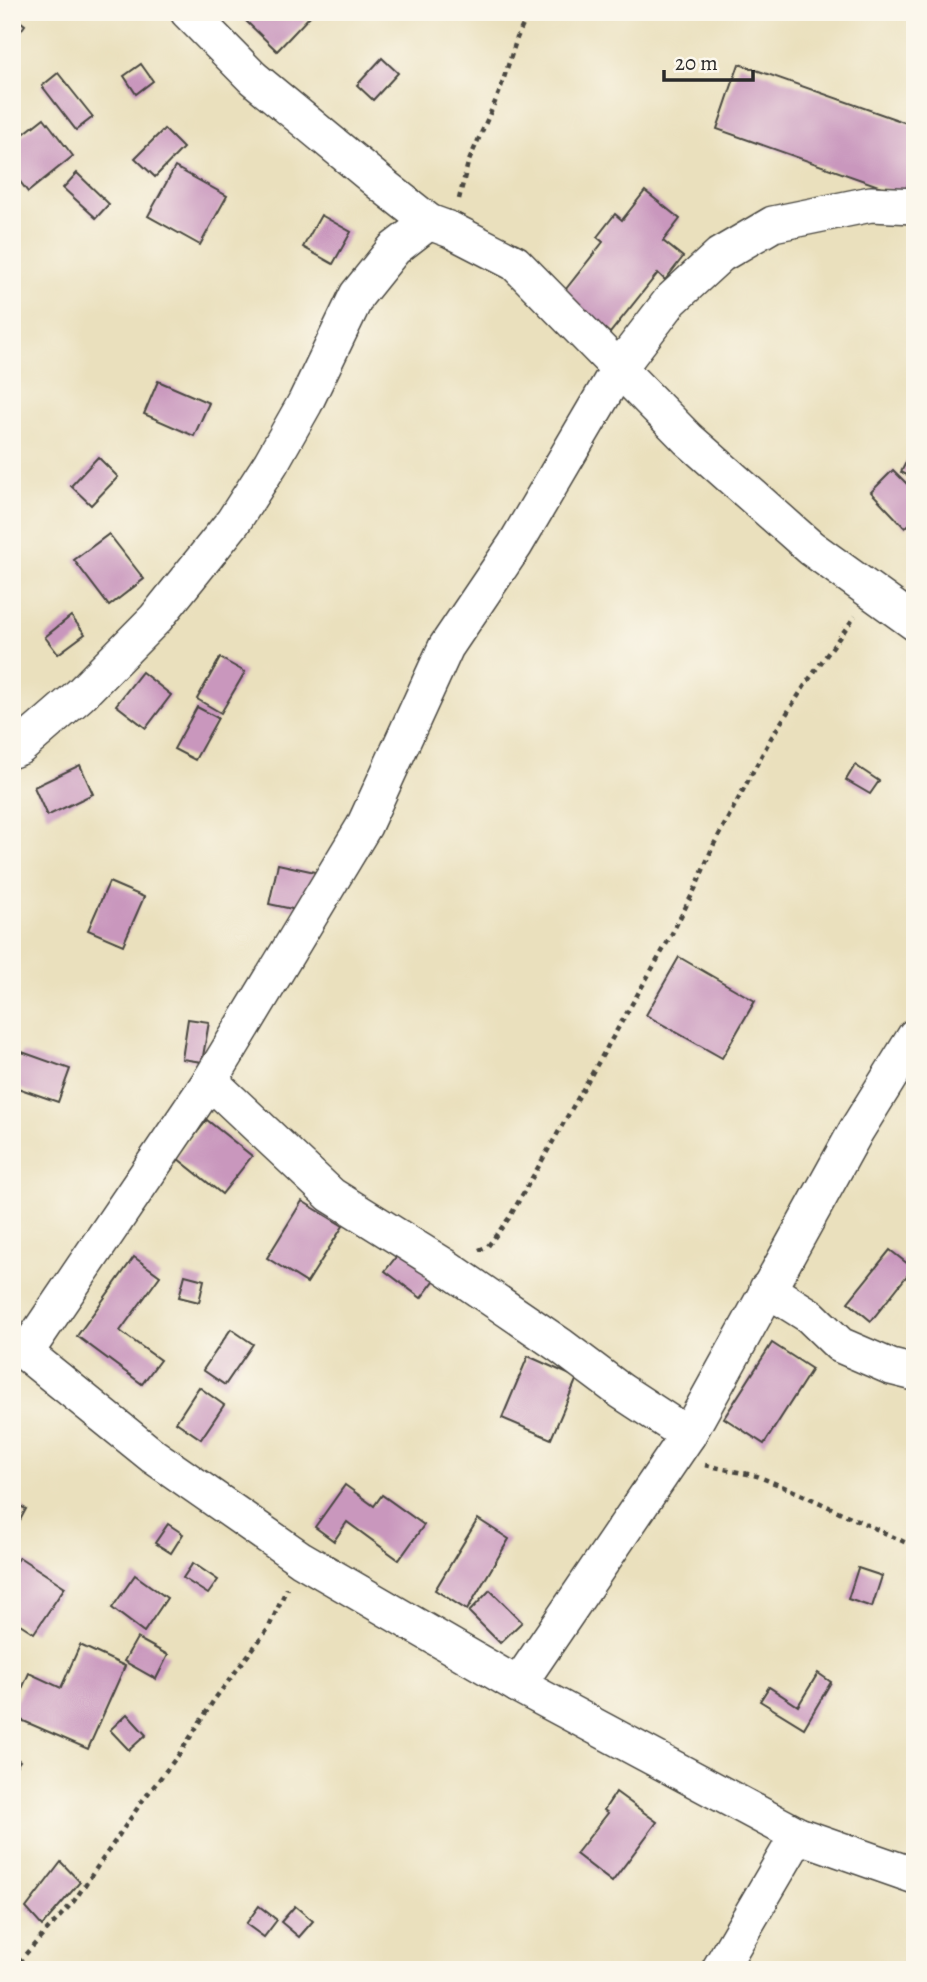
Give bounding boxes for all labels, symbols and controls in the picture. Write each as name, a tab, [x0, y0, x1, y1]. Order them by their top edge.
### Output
scale bar	[664, 38, 754, 82]
text: 20 m	[675, 49, 718, 77]

